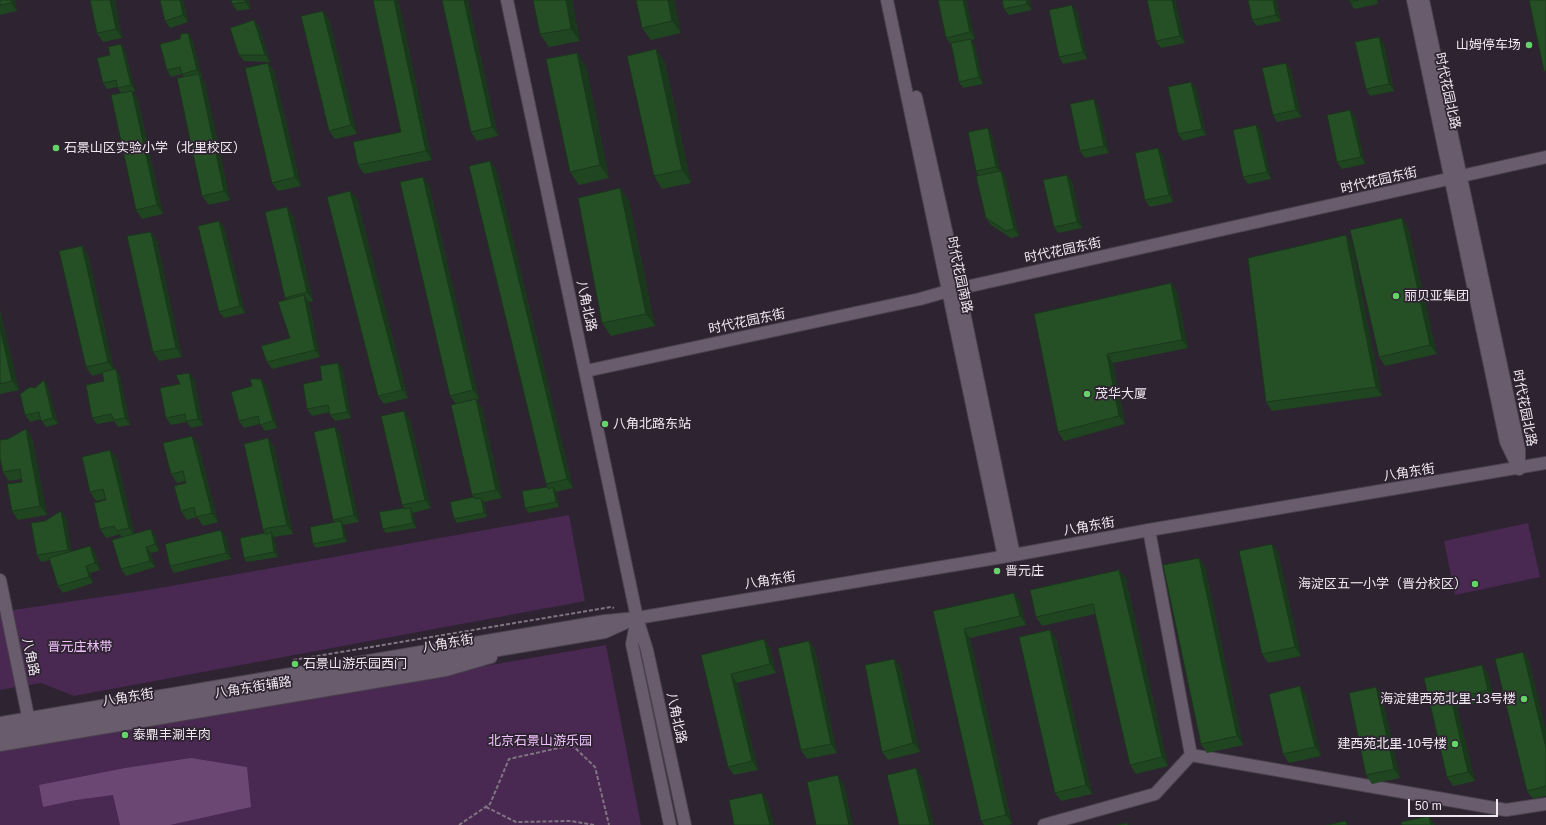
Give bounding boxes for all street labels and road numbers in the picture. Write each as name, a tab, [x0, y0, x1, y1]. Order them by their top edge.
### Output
street label: 时代花园北路	[1431, 51, 1463, 131]
street label: 时代花园东街	[1339, 165, 1419, 197]
street label: 时代花园南路	[943, 235, 975, 315]
street label: 时代花园东街	[1023, 235, 1103, 267]
street label: 八角北路	[573, 279, 599, 333]
street label: 时代花园东街	[707, 306, 787, 338]
street label: 时代花园北路	[1509, 368, 1539, 448]
street label: 八角东街	[1382, 461, 1436, 485]
street label: 八角东街	[1062, 515, 1116, 539]
street label: 八角东街	[743, 569, 797, 593]
street label: 八角东街	[421, 632, 475, 656]
street label: 八角路	[18, 636, 42, 678]
street label: 八角东街辅路	[213, 674, 293, 702]
street label: 八角东街	[101, 686, 155, 710]
street label: 八角北路	[663, 691, 689, 745]

